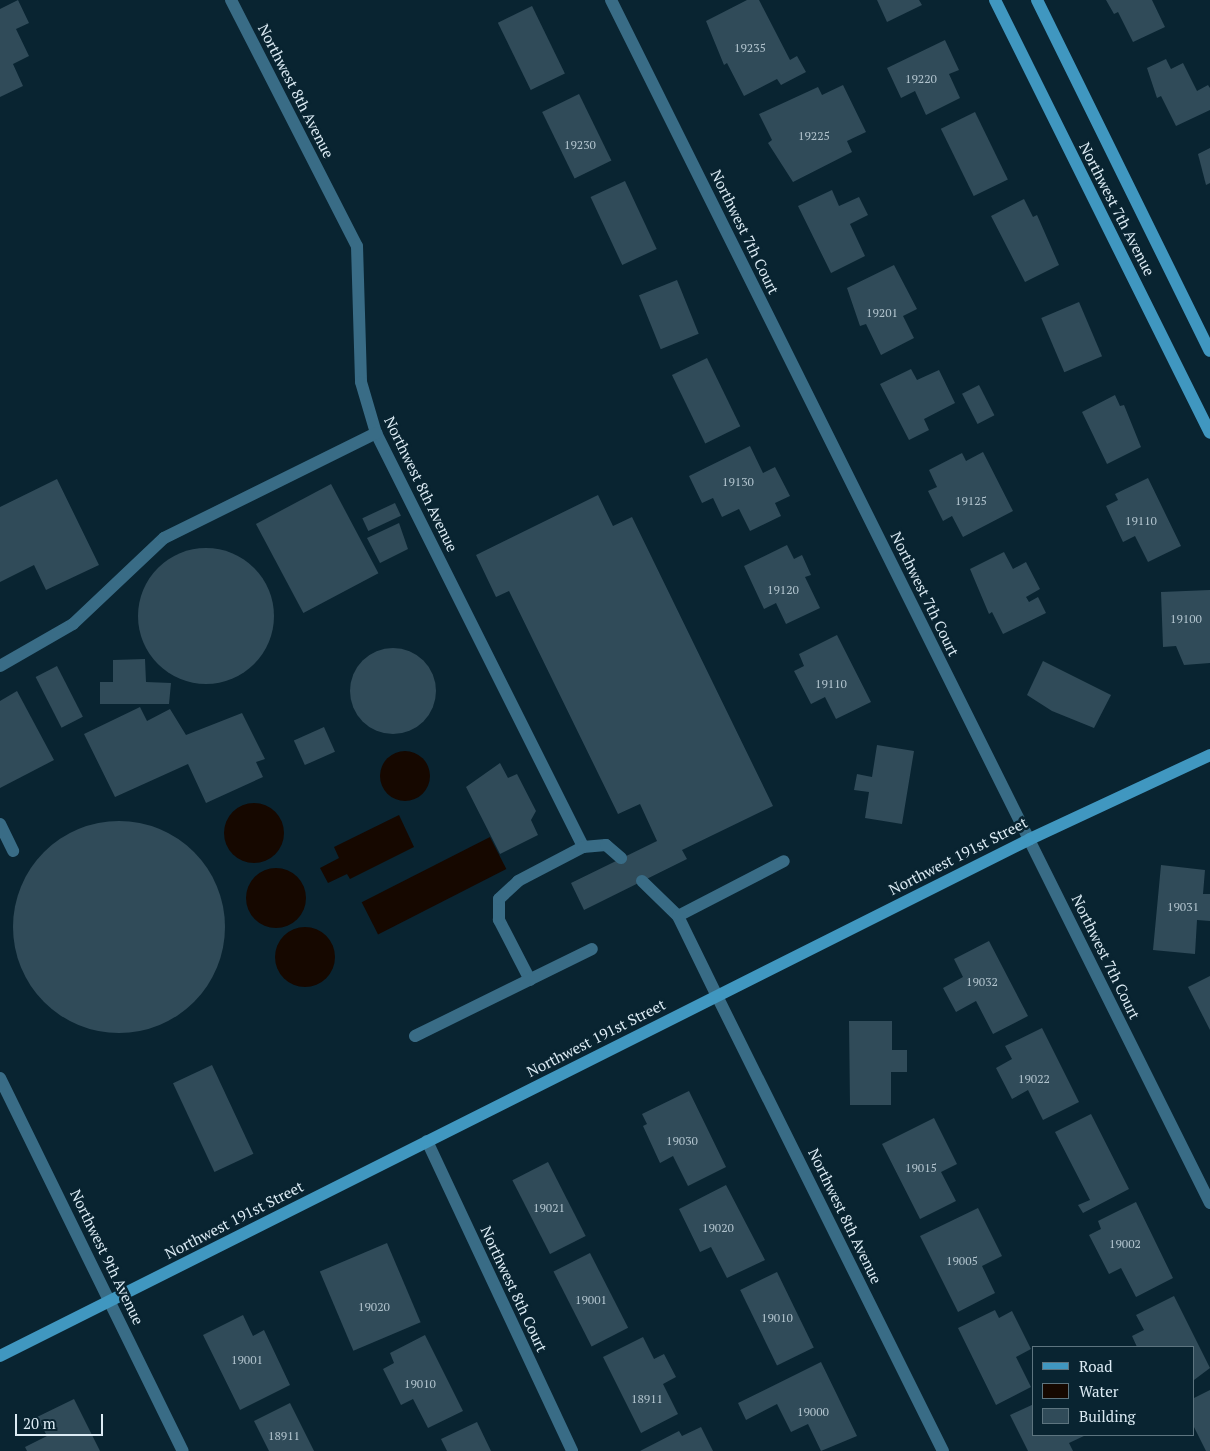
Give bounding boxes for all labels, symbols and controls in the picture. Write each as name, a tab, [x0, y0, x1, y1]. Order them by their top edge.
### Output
street label: Northwest 8th Avenue	[254, 21, 338, 161]
house number: 19235	[734, 41, 766, 55]
house number: 19220	[905, 72, 937, 86]
house number: 19225	[798, 129, 830, 143]
house number: 19230	[564, 138, 596, 152]
street label: Northwest 7th Avenue	[1075, 139, 1159, 279]
street label: Northwest 7th Court	[707, 167, 783, 297]
house number: 19201	[866, 306, 898, 320]
street label: Northwest 8th Avenue	[380, 413, 462, 555]
house number: 19130	[722, 475, 754, 489]
house number: 19125	[955, 494, 987, 508]
house number: 19110	[1125, 514, 1157, 528]
street label: Northwest 7th Court	[887, 529, 963, 659]
house number: 19120	[767, 583, 799, 597]
house number: 19100	[1170, 612, 1202, 626]
house number: 19110	[815, 677, 847, 691]
street label: Northwest 191st Street	[886, 813, 1030, 899]
street label: Northwest 7th Court	[1068, 892, 1144, 1022]
house number: 19031	[1167, 900, 1199, 914]
house number: 19032	[966, 975, 998, 989]
street label: Northwest 191st Street	[524, 995, 668, 1081]
house number: 19022	[1018, 1072, 1050, 1086]
house number: 19030	[666, 1134, 698, 1148]
street label: Northwest 8th Avenue	[804, 1145, 886, 1287]
house number: 19015	[905, 1161, 937, 1175]
street label: Northwest 191st Street	[162, 1177, 306, 1263]
street label: Northwest 9th Avenue	[66, 1186, 148, 1328]
house number: 19021	[533, 1201, 565, 1215]
house number: 19020	[702, 1221, 734, 1235]
street label: Northwest 8th Court	[477, 1223, 551, 1355]
house number: 19002	[1109, 1237, 1141, 1251]
house number: 19005	[946, 1254, 978, 1268]
house number: 19001	[575, 1293, 607, 1307]
house number: 19020	[358, 1300, 390, 1314]
house number: 19010	[761, 1311, 793, 1325]
legend	[1032, 1346, 1195, 1436]
house number: 19001	[231, 1353, 263, 1367]
text: Road	[1079, 1356, 1112, 1376]
house number: 19010	[404, 1377, 436, 1391]
text: Water	[1079, 1381, 1118, 1401]
house number: 18911	[631, 1392, 663, 1406]
scale bar	[18, 1404, 105, 1436]
house number: 19000	[797, 1405, 829, 1419]
text: Building	[1079, 1406, 1136, 1426]
text: 20 m	[23, 1413, 56, 1433]
house number: 18911	[268, 1429, 300, 1443]

